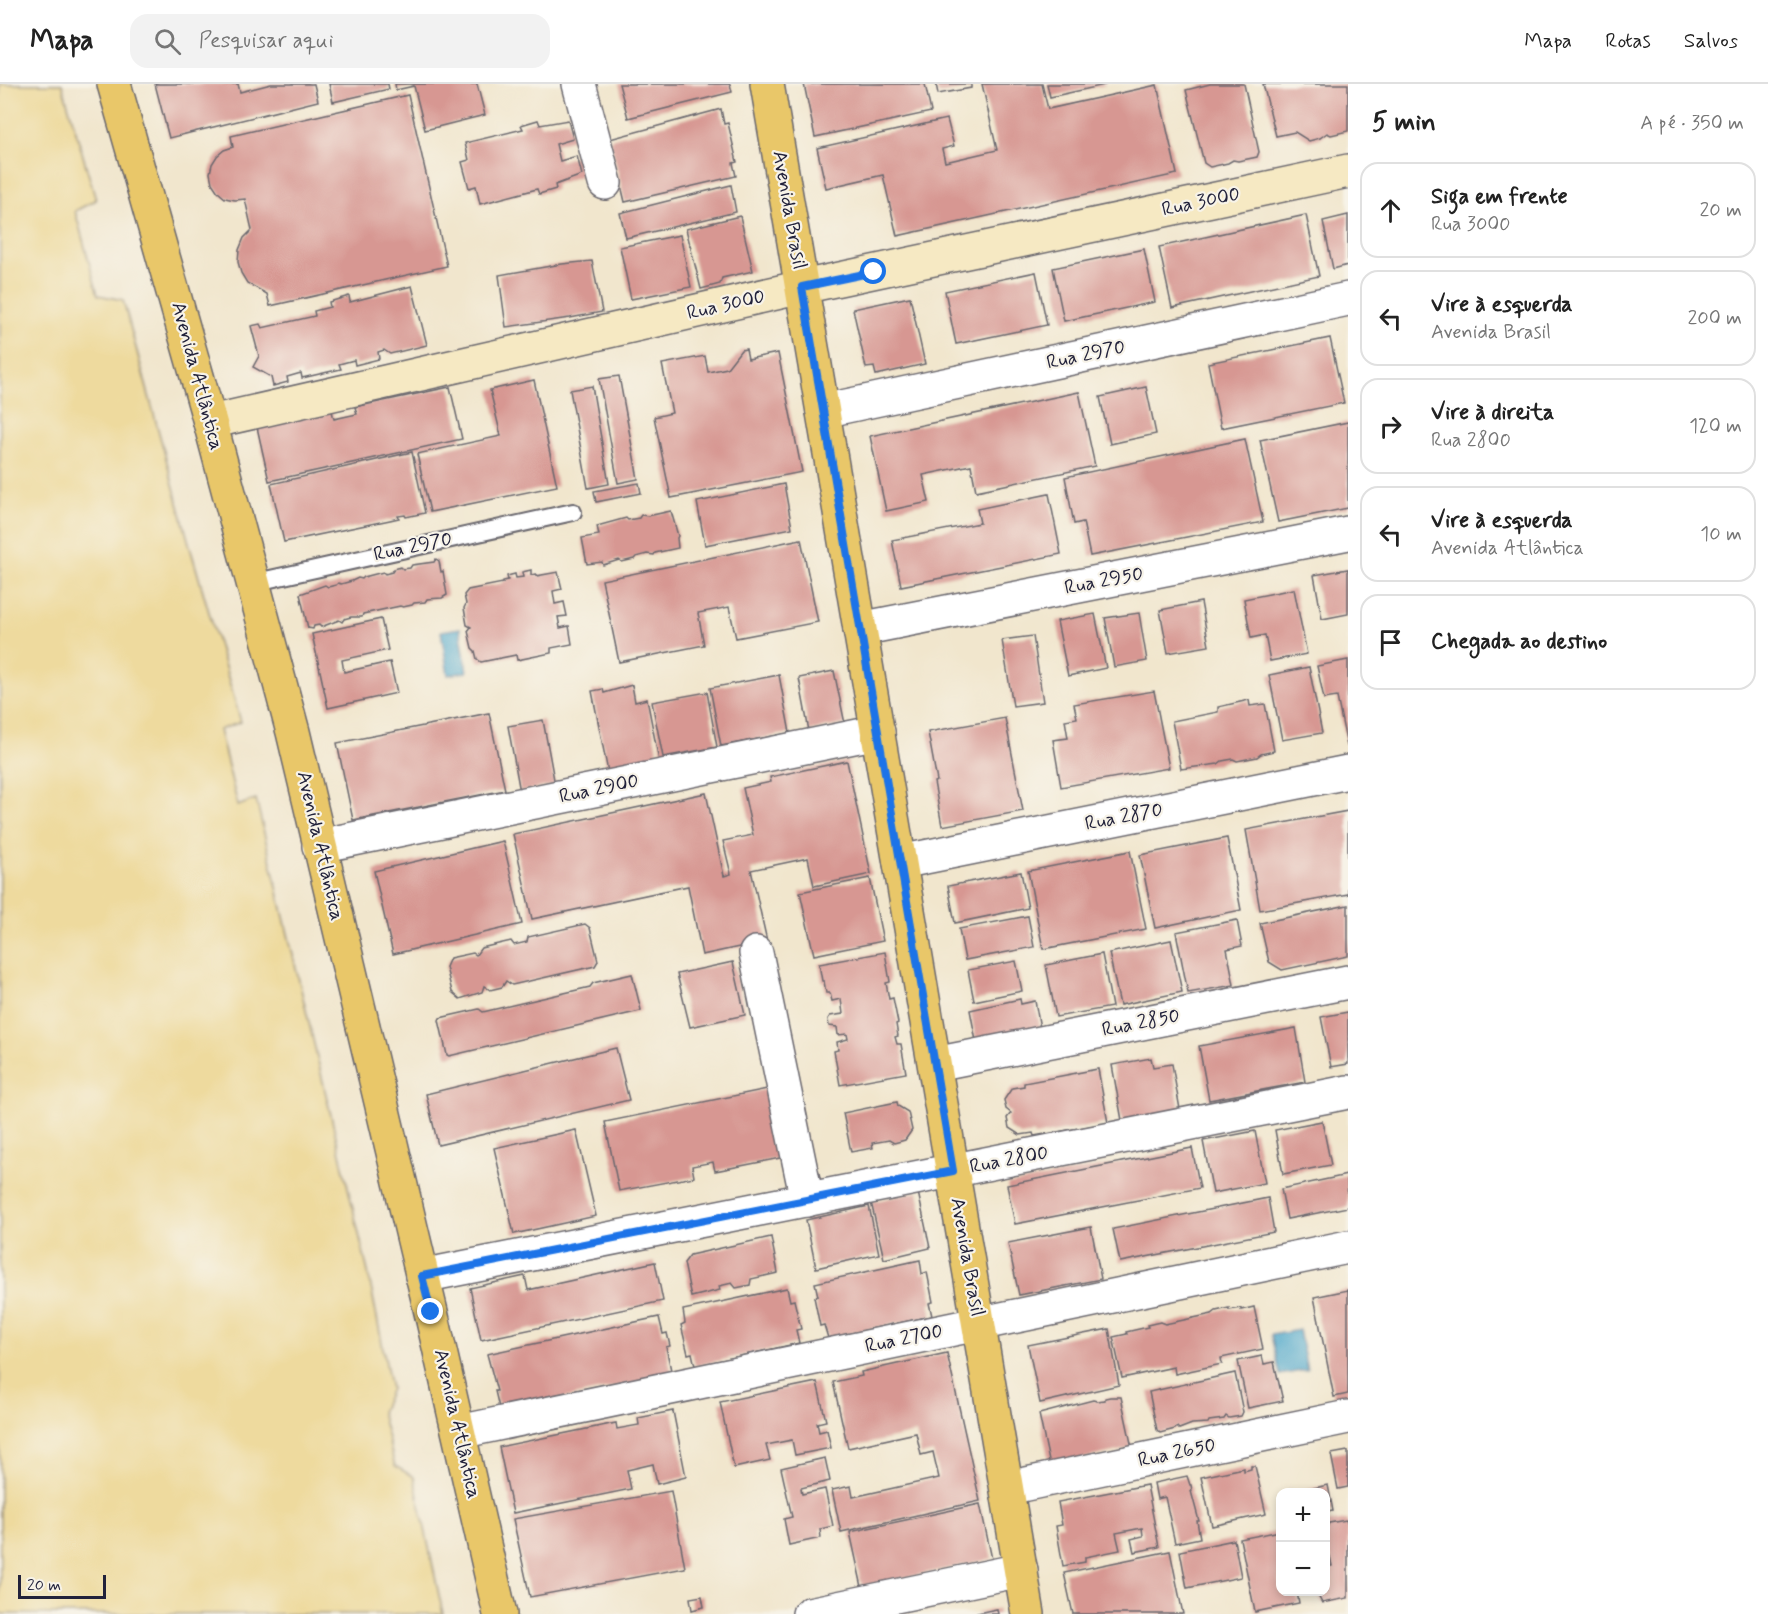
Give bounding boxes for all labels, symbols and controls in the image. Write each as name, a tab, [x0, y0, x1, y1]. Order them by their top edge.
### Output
search box	[130, 14, 550, 68]
text: Mapa	[30, 23, 94, 60]
icon: search	[151, 25, 184, 58]
text: Pesquisar aqui	[199, 27, 334, 55]
text: Mapa	[1524, 27, 1572, 55]
text: Rotas	[1605, 27, 1651, 55]
text: Salvos	[1684, 27, 1738, 55]
text: 5 min	[1372, 106, 1436, 140]
text: A pé · 350 m	[1640, 110, 1744, 137]
street label: Avenida Brasil	[765, 149, 813, 271]
street label: Rua 3000	[1159, 181, 1243, 223]
text: Siga em frente	[1431, 183, 1568, 211]
icon: ahead	[1374, 194, 1407, 227]
text: 20 m	[1699, 197, 1742, 224]
text: Rua 3000	[1431, 211, 1511, 238]
route start	[860, 258, 886, 284]
street label: Rua 3000	[684, 283, 768, 327]
text: Vire à esquerda	[1431, 291, 1572, 319]
street label: Avenida Atlântica	[164, 299, 230, 453]
icon: left	[1374, 302, 1407, 335]
text: 200 m	[1687, 305, 1742, 332]
text: Avenida Brasil	[1431, 319, 1551, 346]
street label: Rua 2970	[1044, 333, 1128, 377]
text: Vire à direita	[1431, 399, 1554, 427]
icon: right	[1374, 410, 1407, 443]
text: 120 m	[1689, 413, 1742, 440]
text: Rua 2800	[1431, 427, 1511, 454]
text: Vire à esquerda	[1431, 507, 1572, 535]
icon: left	[1374, 518, 1407, 551]
text: 10 m	[1700, 521, 1742, 548]
street label: Rua 2970	[371, 525, 455, 569]
text: Avenida Atlântica	[1431, 535, 1584, 562]
street label: Rua 2950	[1062, 560, 1146, 602]
icon: arrive	[1374, 626, 1407, 659]
text: Chegada ao destino	[1431, 628, 1607, 656]
street label: Rua 2900	[557, 767, 641, 811]
street label: Avenida Atlântica	[290, 769, 350, 923]
street label: Rua 2870	[1083, 796, 1165, 838]
street label: Rua 2850	[1100, 1002, 1182, 1044]
street label: Rua 2800	[967, 1139, 1051, 1181]
street label: Avenida Brasil	[943, 1196, 991, 1318]
route end	[417, 1298, 443, 1324]
street label: Rua 2700	[863, 1318, 945, 1360]
street label: Avenida Atlântica	[427, 1347, 487, 1501]
street label: Rua 2650	[1136, 1432, 1218, 1474]
map controls	[1276, 1488, 1330, 1596]
button: +	[1276, 1488, 1330, 1542]
button: −	[1276, 1542, 1330, 1596]
scale bar	[18, 1572, 106, 1600]
text: 20 m	[27, 1575, 61, 1596]

